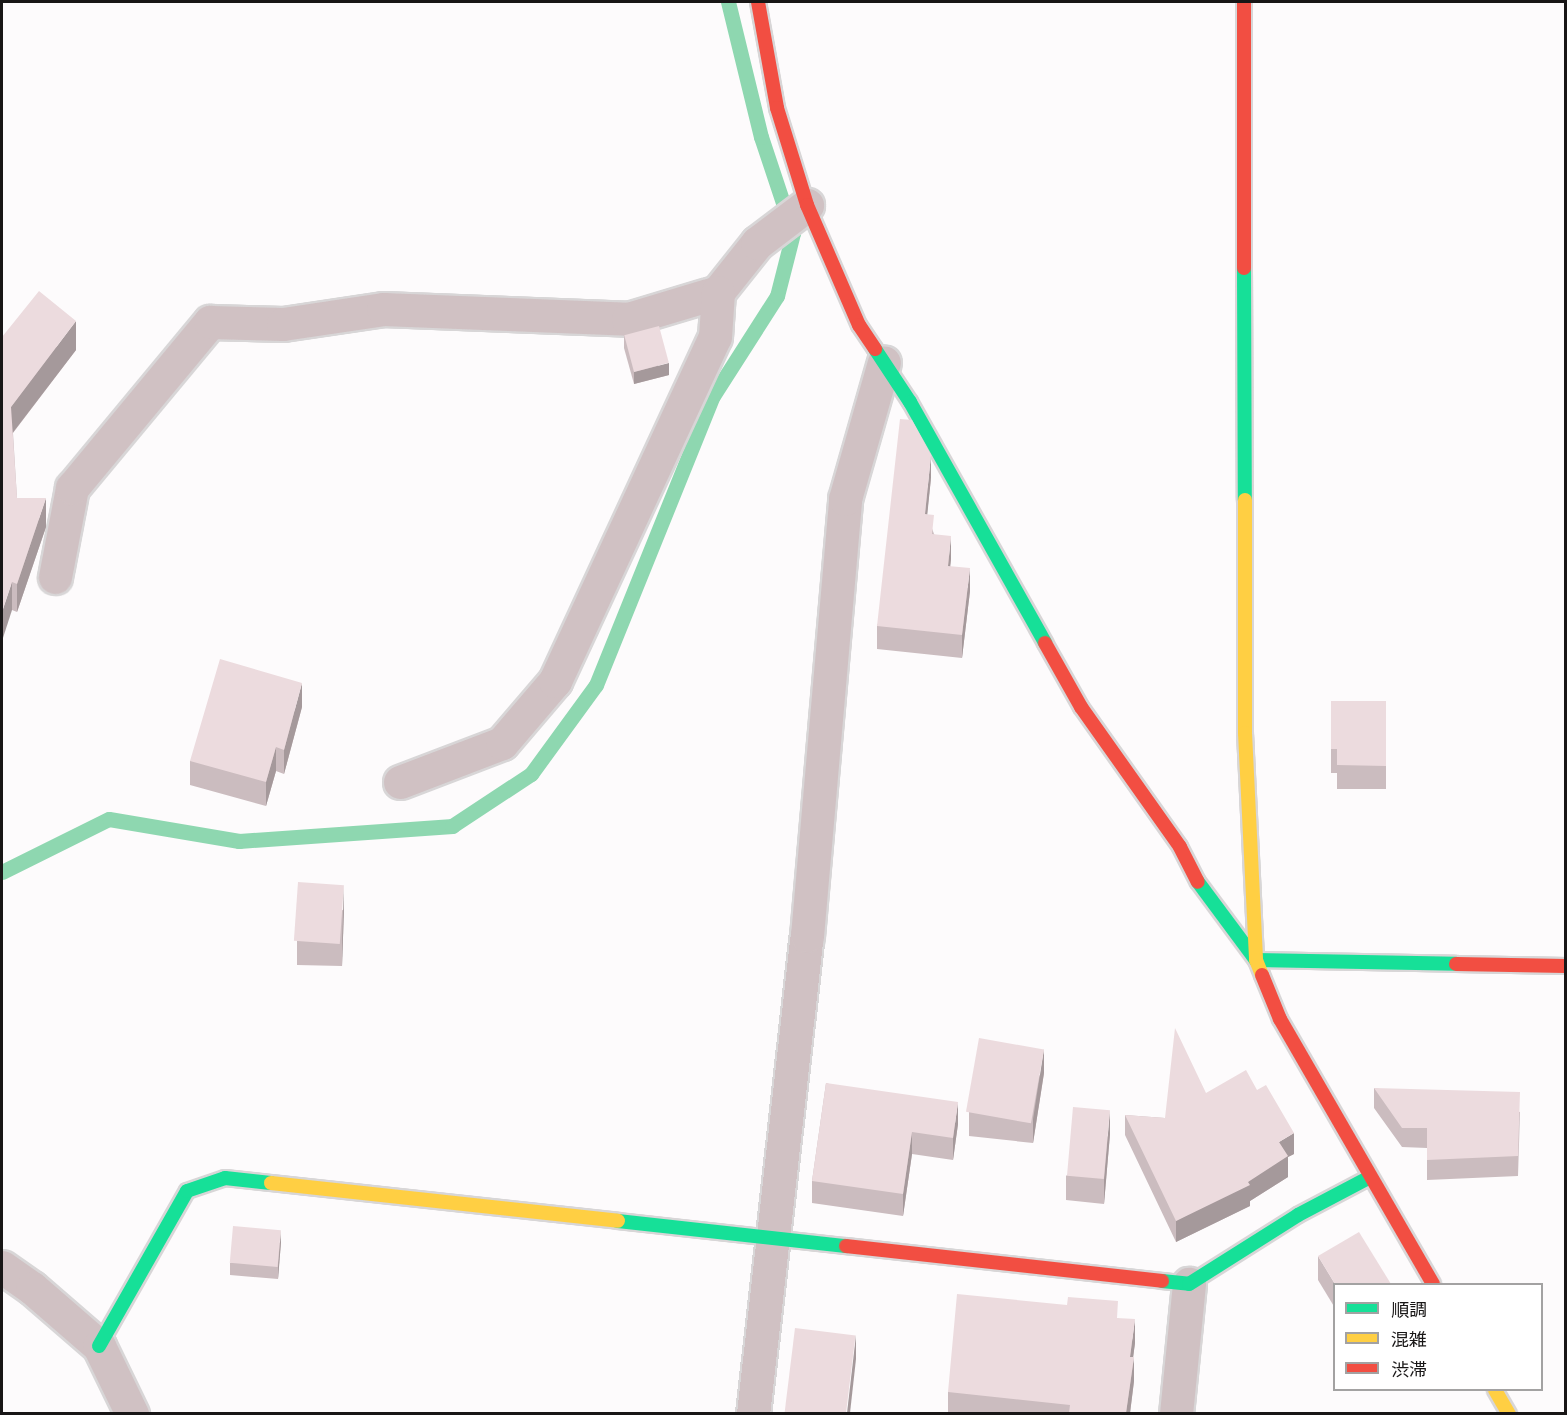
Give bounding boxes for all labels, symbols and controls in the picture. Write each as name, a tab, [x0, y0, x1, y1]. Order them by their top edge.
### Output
legend	[1333, 1283, 1543, 1391]
text: 順調	[1391, 1298, 1427, 1321]
text: 混雑	[1391, 1328, 1427, 1351]
text: 渋滞	[1391, 1358, 1427, 1381]

